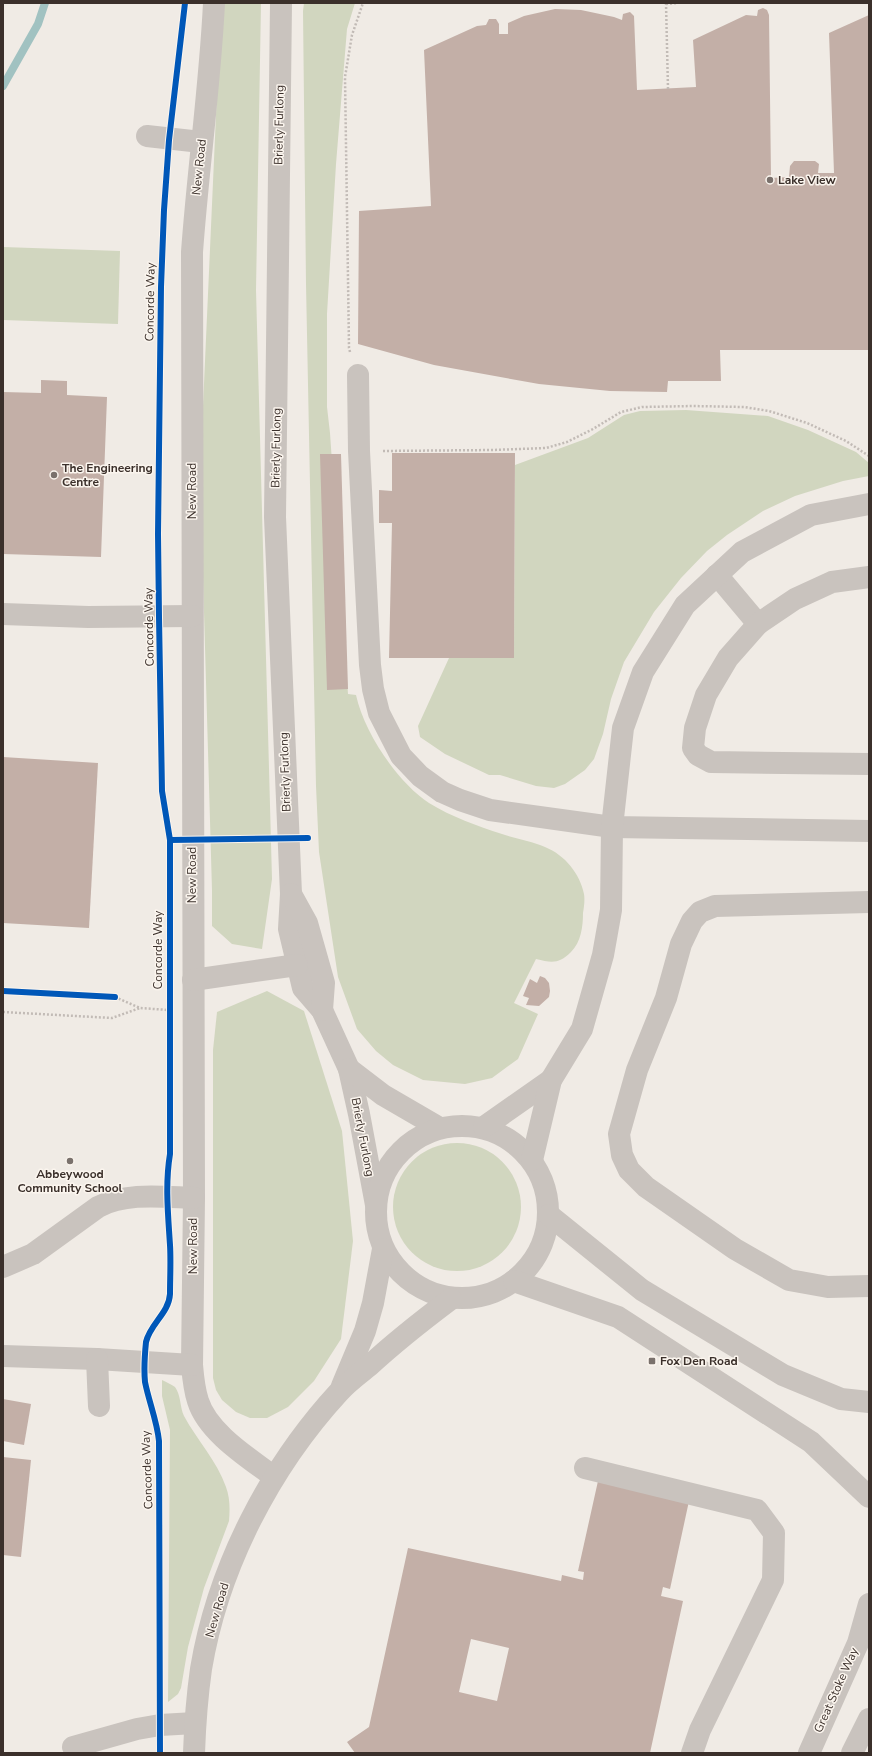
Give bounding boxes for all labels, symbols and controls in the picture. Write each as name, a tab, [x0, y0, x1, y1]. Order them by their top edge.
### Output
street label: Brierly Furlong	[270, 85, 288, 165]
street label: New Road	[188, 138, 210, 196]
place label: Lake View	[778, 172, 836, 188]
marker: Lake View	[765, 175, 775, 185]
street label: Concorde Way	[141, 262, 159, 342]
street label: Brierly Furlong	[267, 408, 285, 488]
place label: The Engineering Centre	[62, 460, 153, 490]
street label: New Road	[184, 463, 200, 519]
marker: The Engineering Centre	[49, 470, 59, 480]
street label: Concorde Way	[140, 587, 158, 667]
street label: Brierly Furlong	[276, 732, 294, 812]
street label: New Road	[184, 847, 200, 903]
street label: Concorde Way	[150, 910, 166, 989]
street label: Brierly Furlong	[348, 1096, 378, 1178]
marker: Abbeywood Community School	[65, 1156, 75, 1166]
place label: Abbeywood Community School	[18, 1166, 123, 1196]
street label: New Road	[185, 1218, 201, 1274]
place label: Fox Den Road	[660, 1353, 738, 1369]
marker: Fox Den Road	[647, 1356, 657, 1366]
street label: Concorde Way	[138, 1429, 156, 1510]
street label: New Road	[202, 1581, 232, 1639]
street label: Great Stoke Way	[810, 1644, 862, 1735]

